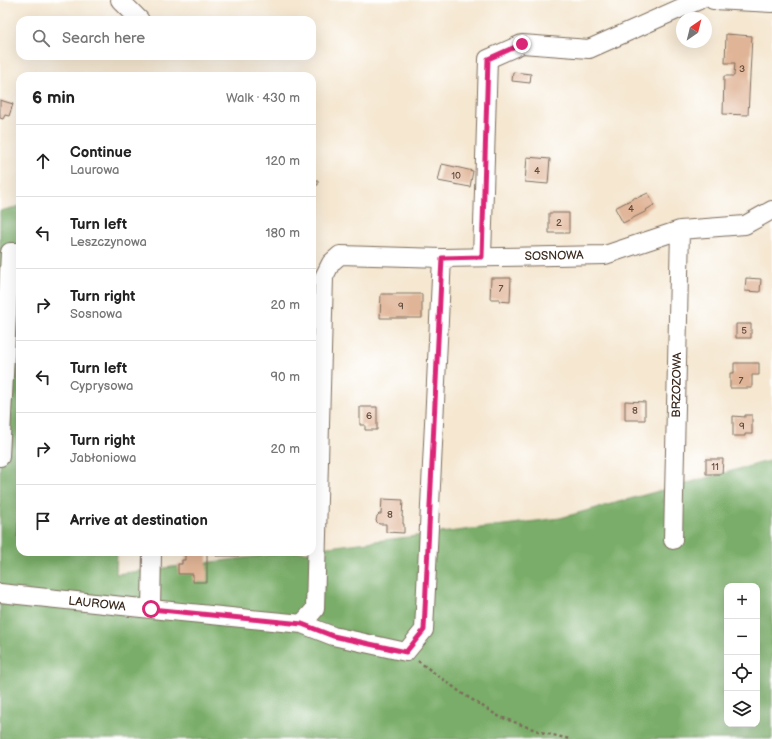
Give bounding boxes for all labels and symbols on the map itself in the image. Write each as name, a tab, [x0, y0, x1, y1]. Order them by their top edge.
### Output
north arrow	[676, 12, 712, 48]
route end	[513, 35, 531, 53]
house number: 3	[739, 63, 745, 75]
house number: 4	[534, 165, 540, 177]
house number: 10	[451, 170, 461, 182]
house number: 4	[628, 203, 634, 215]
house number: 2	[556, 217, 562, 229]
street label: SOSNOWA	[524, 248, 584, 264]
house number: 7	[499, 283, 504, 295]
house number: 9	[398, 300, 404, 312]
house number: 5	[741, 325, 747, 337]
street label: BRZOZOWA	[669, 352, 685, 418]
house number: 7	[739, 375, 744, 387]
house number: 8	[632, 405, 638, 417]
house number: 6	[366, 410, 372, 422]
house number: 9	[739, 420, 745, 432]
house number: 11	[711, 461, 719, 473]
house number: 8	[387, 509, 393, 521]
street label: LAUROWA	[68, 594, 127, 615]
route start	[142, 600, 160, 618]

